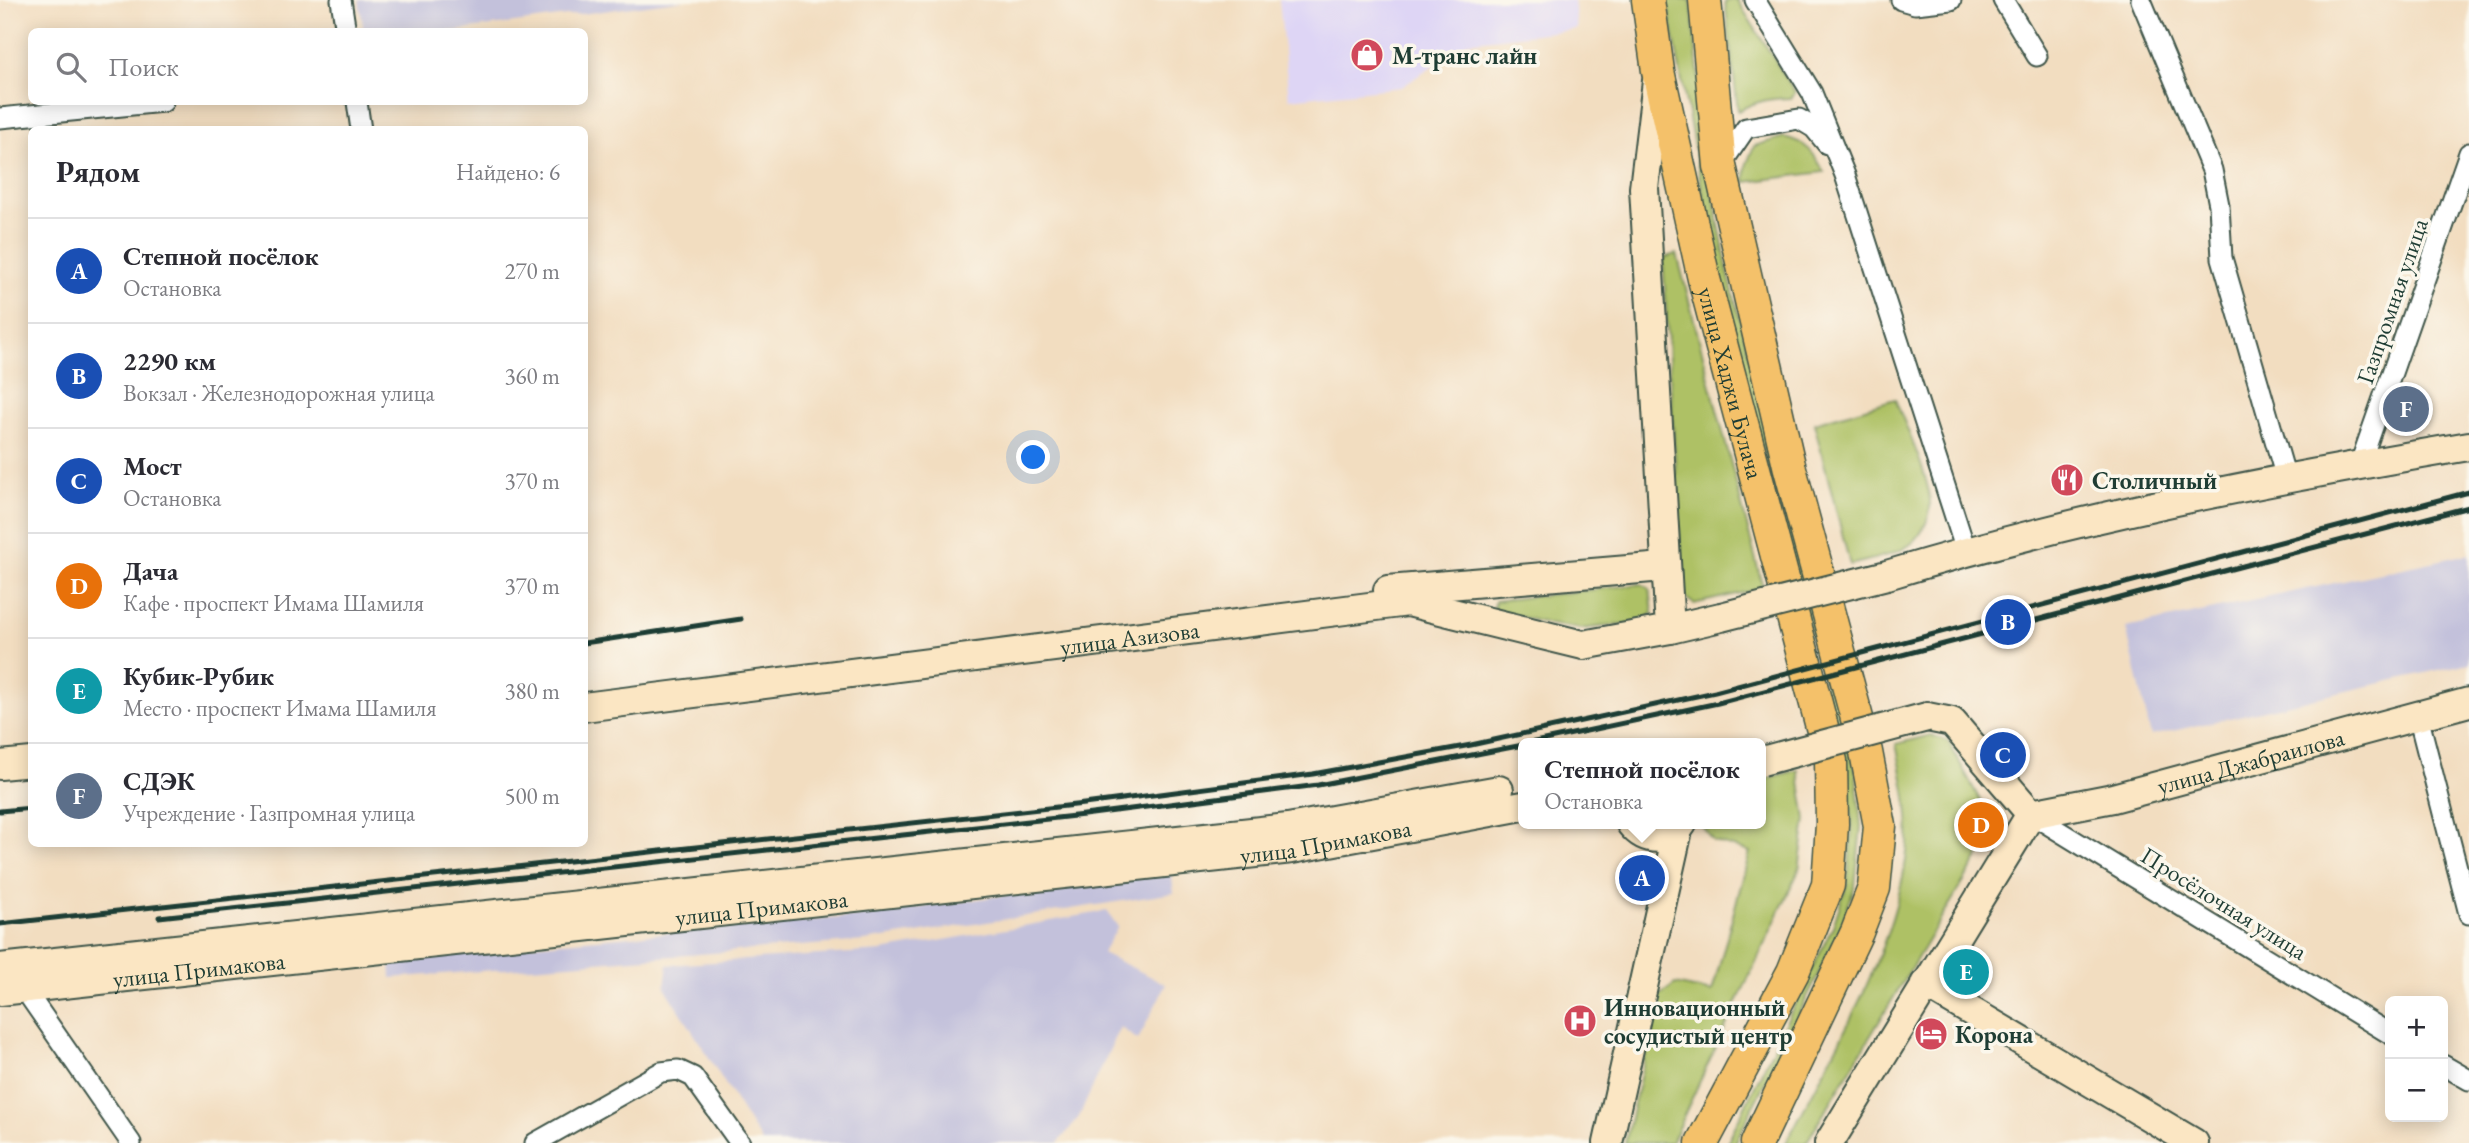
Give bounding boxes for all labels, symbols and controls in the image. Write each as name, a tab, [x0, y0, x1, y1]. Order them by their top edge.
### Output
search box	[28, 28, 588, 105]
shop icon: М-транс лайн	[1348, 36, 1386, 74]
place label: М-транс лайн	[1392, 40, 1537, 71]
icon: search	[52, 48, 90, 86]
text: Поиск	[108, 50, 179, 84]
text: Рядом	[56, 152, 140, 191]
text: Найдено: 6	[456, 157, 560, 187]
street label: Газпромная улица	[2349, 214, 2435, 388]
text: Степной посёлок	[123, 239, 319, 273]
text: A	[71, 256, 87, 286]
text: 270 m	[504, 256, 560, 286]
text: Остановка	[123, 273, 221, 303]
street label: улица Хаджи Булача	[1691, 283, 1772, 483]
text: 2290 км	[123, 344, 216, 378]
text: B	[72, 361, 86, 391]
text: 360 m	[504, 361, 560, 391]
text: Вокзал · Железнодорожная улица	[123, 378, 435, 408]
pin: F	[2383, 383, 2429, 435]
your location	[1016, 440, 1050, 474]
text: Мост	[123, 449, 182, 483]
restaurant icon: Столичный	[2048, 461, 2086, 499]
place label: Столичный	[2092, 465, 2217, 496]
text: C	[71, 466, 87, 496]
text: 370 m	[504, 466, 560, 496]
text: Остановка	[123, 483, 221, 513]
text: Дача	[123, 554, 178, 588]
text: D	[70, 571, 88, 601]
text: 370 m	[504, 571, 560, 601]
text: Кафе · проспект Имама Шамиля	[123, 588, 424, 618]
pin: B	[1985, 596, 2031, 648]
street label: улица Азизова	[1058, 613, 1201, 662]
text: Кубик-Рубик	[123, 659, 274, 693]
text: E	[72, 676, 86, 706]
text: 380 m	[504, 676, 560, 706]
text: Место · проспект Имама Шамиля	[123, 693, 436, 723]
street label: улица Джабраилова	[2154, 721, 2348, 801]
pin: C	[1980, 729, 2026, 781]
popup	[1518, 738, 1766, 829]
text: Степной посёлок	[1544, 752, 1740, 786]
text: СДЭК	[123, 764, 195, 798]
text: F	[73, 781, 85, 811]
text: 500 m	[504, 781, 560, 811]
text: Остановка	[1544, 786, 1643, 816]
text: Учреждение · Газпромная улица	[123, 798, 415, 828]
pin: D	[1958, 799, 2004, 851]
street label: улица Примакова	[1238, 812, 1414, 870]
street label: Просёлочная улица	[2135, 839, 2313, 967]
pin: A	[1619, 852, 1665, 904]
street label: улица Примакова	[674, 882, 850, 932]
street label: улица Примакова	[111, 944, 287, 994]
pin: E	[1943, 946, 1989, 998]
place label: Инновационный сосудистый центр	[1604, 992, 1792, 1052]
map controls	[2385, 996, 2448, 1122]
button: +	[2385, 996, 2448, 1059]
hospital icon: Инновационный сосудистый центр	[1561, 1002, 1599, 1040]
hotel icon: Корона	[1912, 1015, 1950, 1053]
place label: Корона	[1955, 1019, 2034, 1050]
button: −	[2385, 1059, 2448, 1122]

